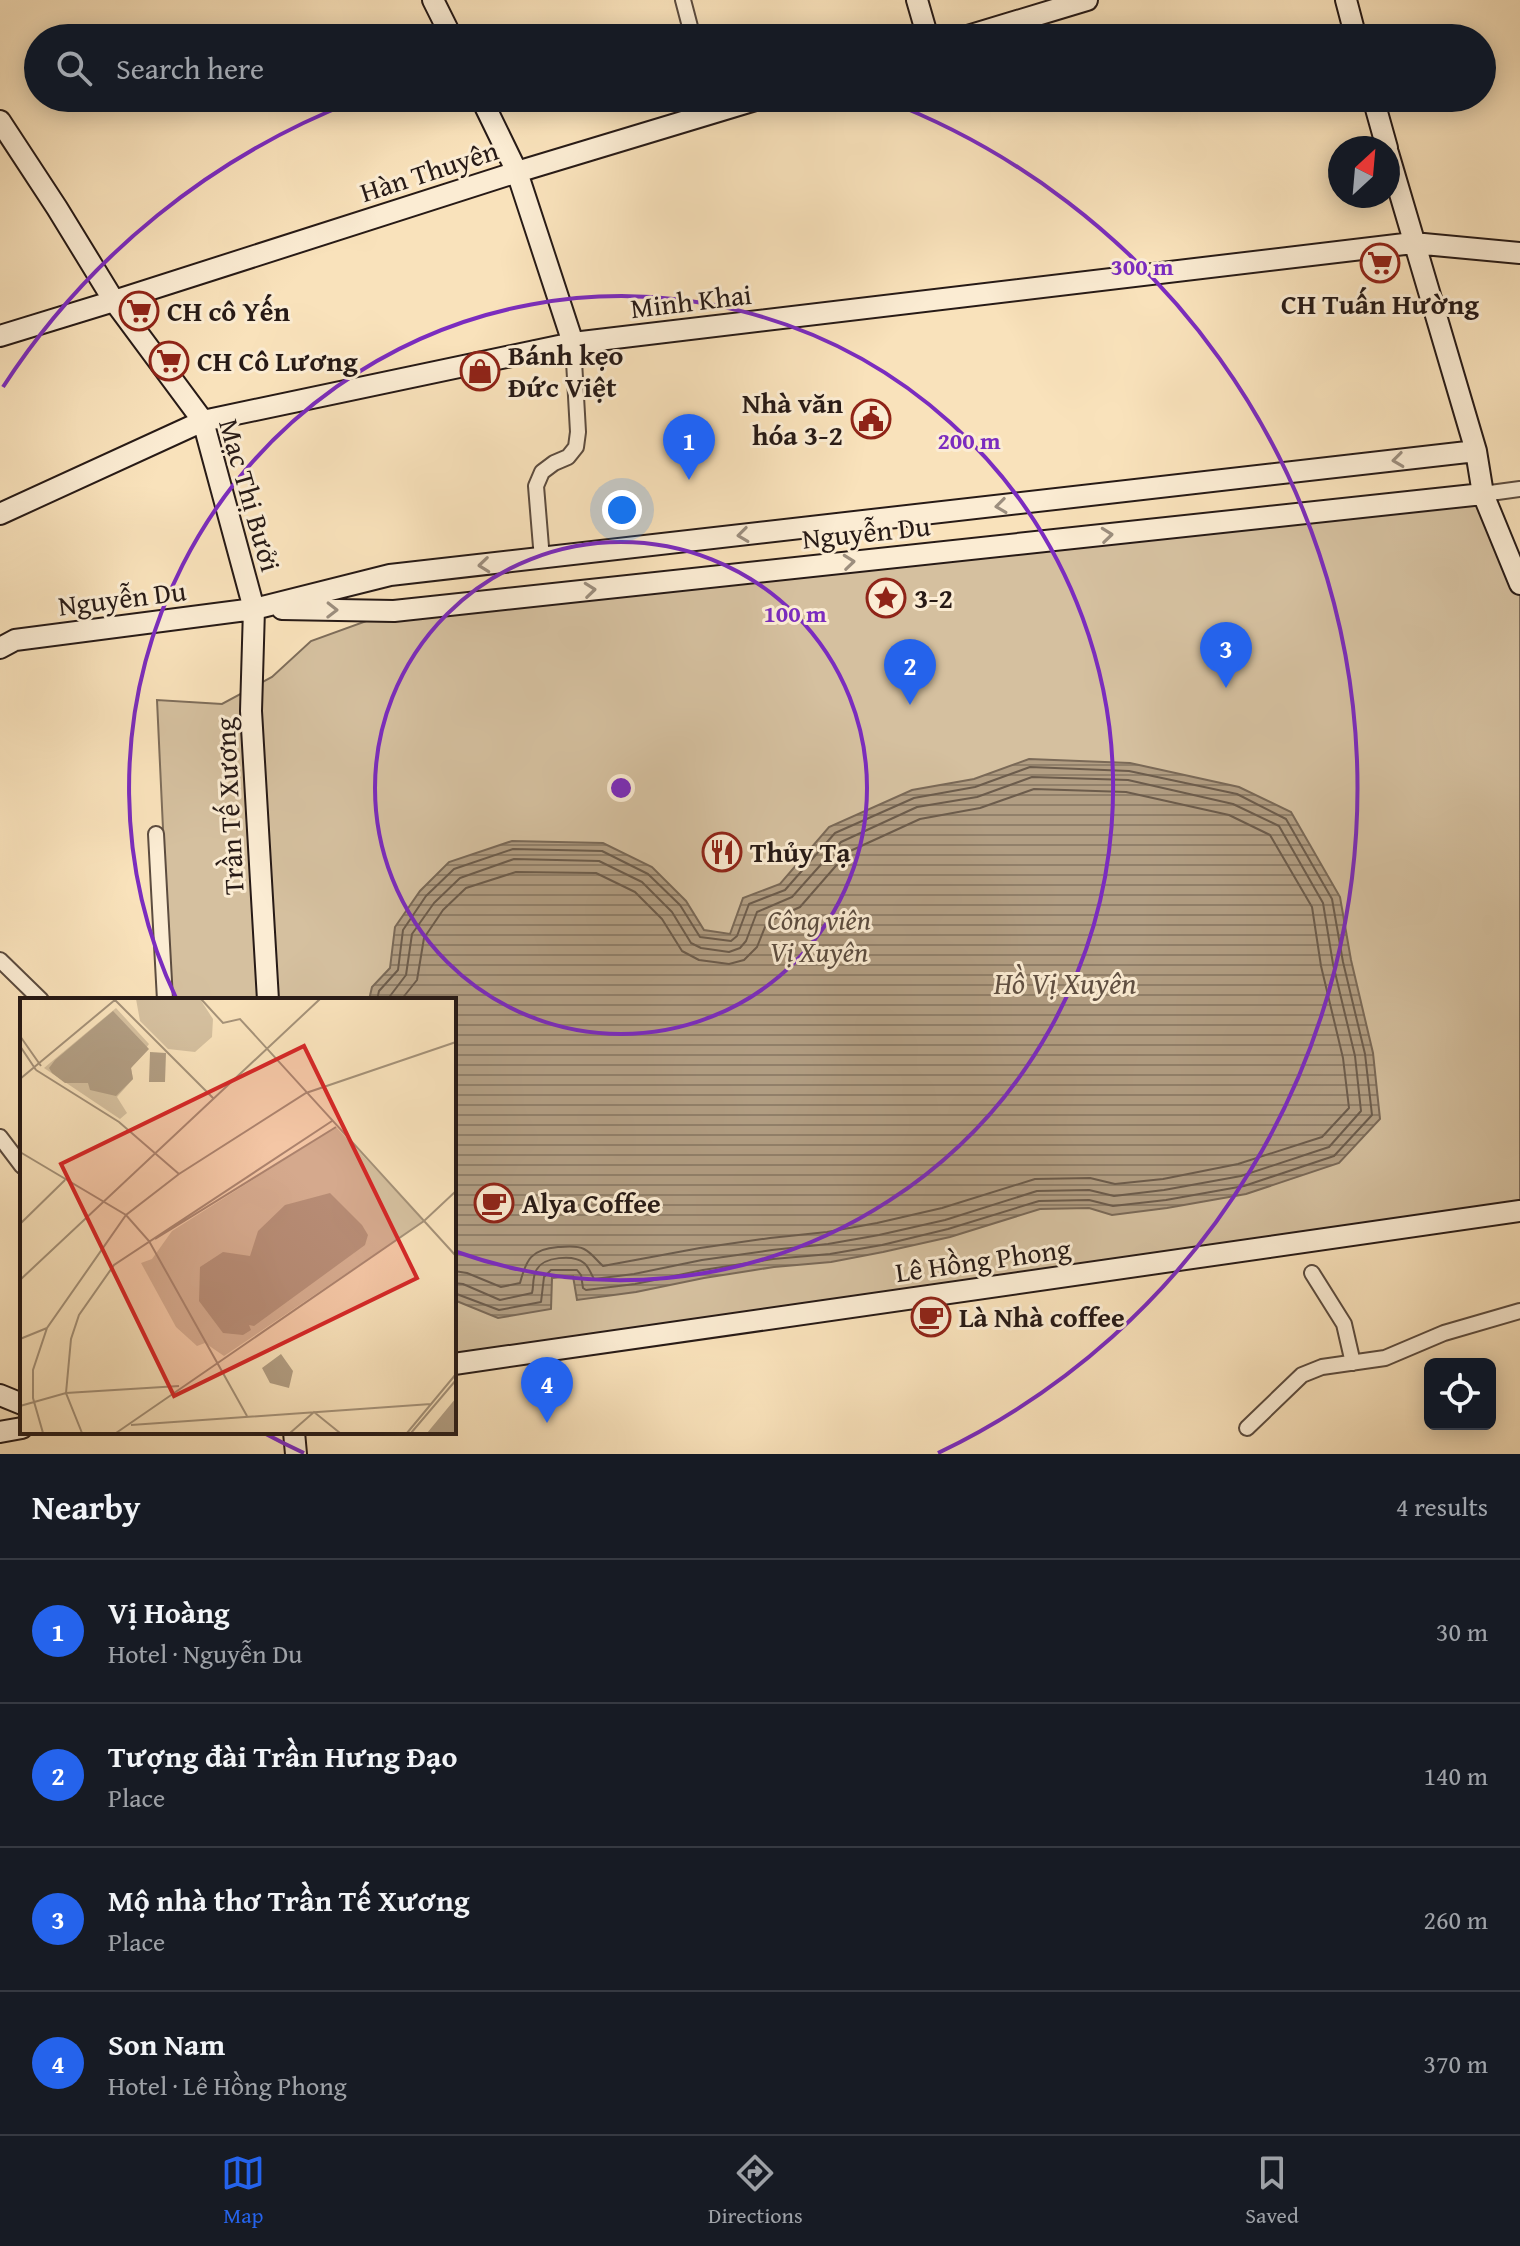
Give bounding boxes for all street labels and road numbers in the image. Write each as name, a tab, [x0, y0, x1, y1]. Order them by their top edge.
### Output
street label: Hàn Thuyên	[354, 129, 503, 212]
street label: Minh Khai	[628, 273, 754, 328]
street label: Mạc Thị Bưởi	[209, 414, 292, 576]
street label: Nguyễn Du	[800, 504, 932, 559]
street label: Nguyễn Du	[56, 569, 188, 626]
street label: Trần Tế Xương	[203, 716, 254, 896]
street label: Lê Hồng Phong	[893, 1227, 1073, 1292]

